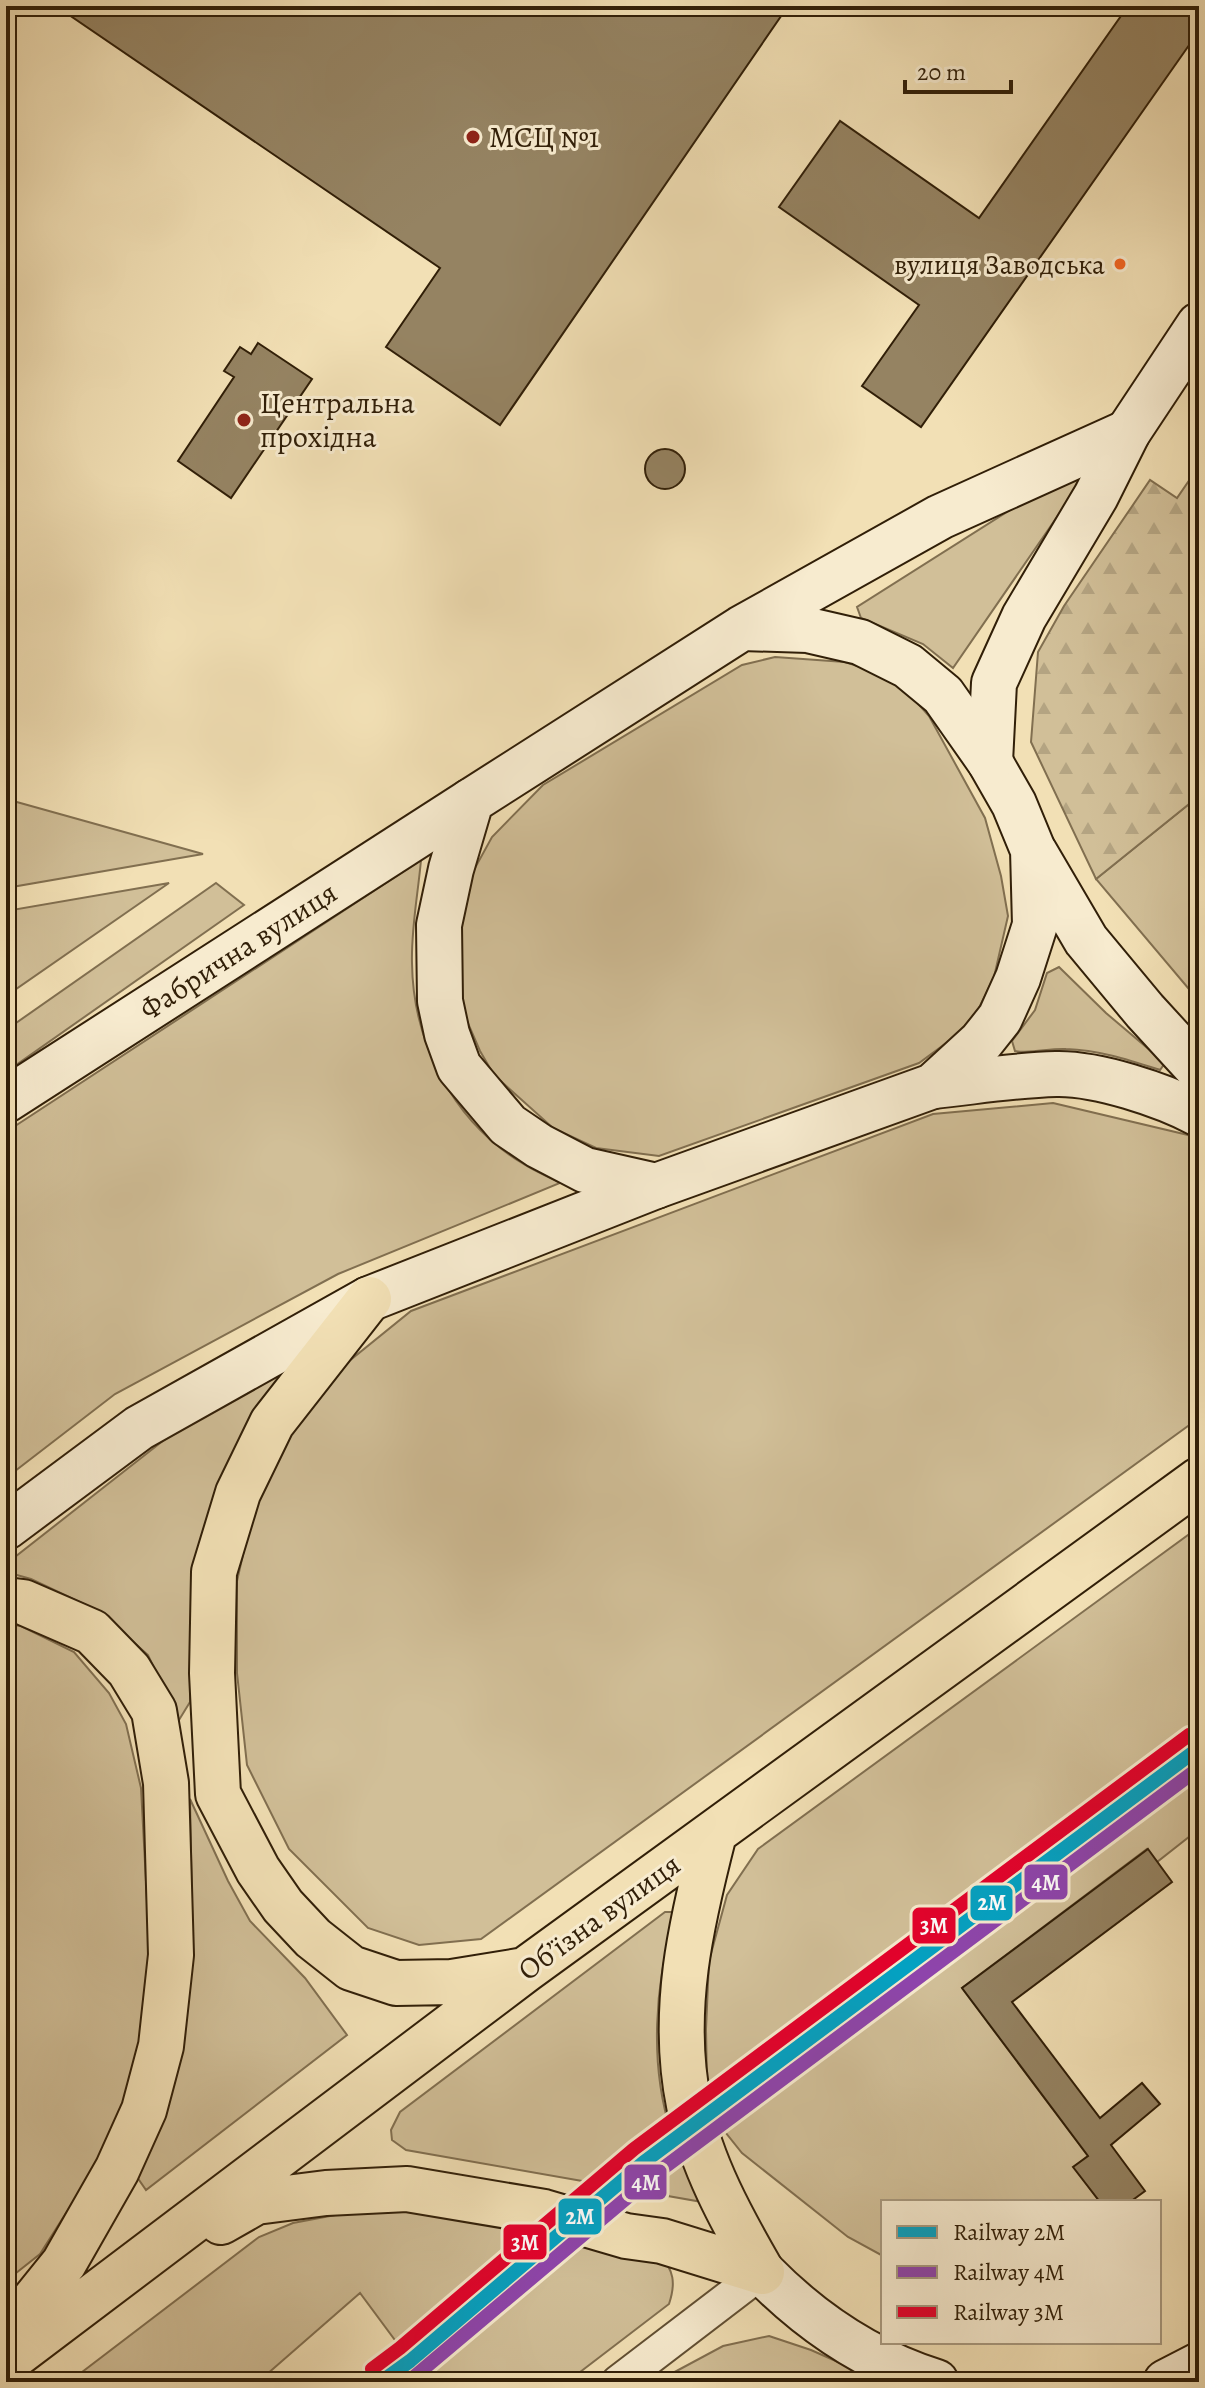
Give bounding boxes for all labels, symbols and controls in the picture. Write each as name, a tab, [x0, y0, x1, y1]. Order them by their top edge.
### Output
scale bar	[905, 44, 1011, 94]
text: 20 m	[917, 56, 966, 88]
place label: МСЦ №1	[489, 117, 599, 157]
marker: МСЦ №1	[464, 128, 482, 146]
place label: вулиця Заводська	[894, 246, 1105, 284]
marker: вулиця Заводська	[1112, 256, 1128, 272]
place label: Центральна прохідна	[260, 383, 415, 457]
marker: Центральна прохідна	[235, 411, 253, 429]
street label: Фабрична вулиця	[132, 872, 345, 1029]
street label: Обʼїзна вулиця	[510, 1844, 688, 1990]
line badge: 4М	[1023, 1863, 1069, 1901]
text: 4М	[1032, 1868, 1060, 1898]
line badge: 2М	[969, 1884, 1014, 1922]
text: 2М	[977, 1888, 1007, 1918]
line badge: 3М	[911, 1906, 957, 1945]
text: 3М	[920, 1911, 948, 1941]
line badge: 4М	[623, 2163, 668, 2201]
text: 4М	[632, 2168, 660, 2198]
line badge: 2М	[557, 2197, 603, 2236]
legend	[881, 2200, 1161, 2344]
text: 2М	[565, 2202, 595, 2232]
text: Railway 2М	[953, 2216, 1065, 2248]
line badge: 3М	[502, 2223, 548, 2261]
text: 3М	[511, 2228, 539, 2258]
text: Railway 4М	[953, 2256, 1065, 2288]
text: Railway 3М	[953, 2296, 1064, 2328]

